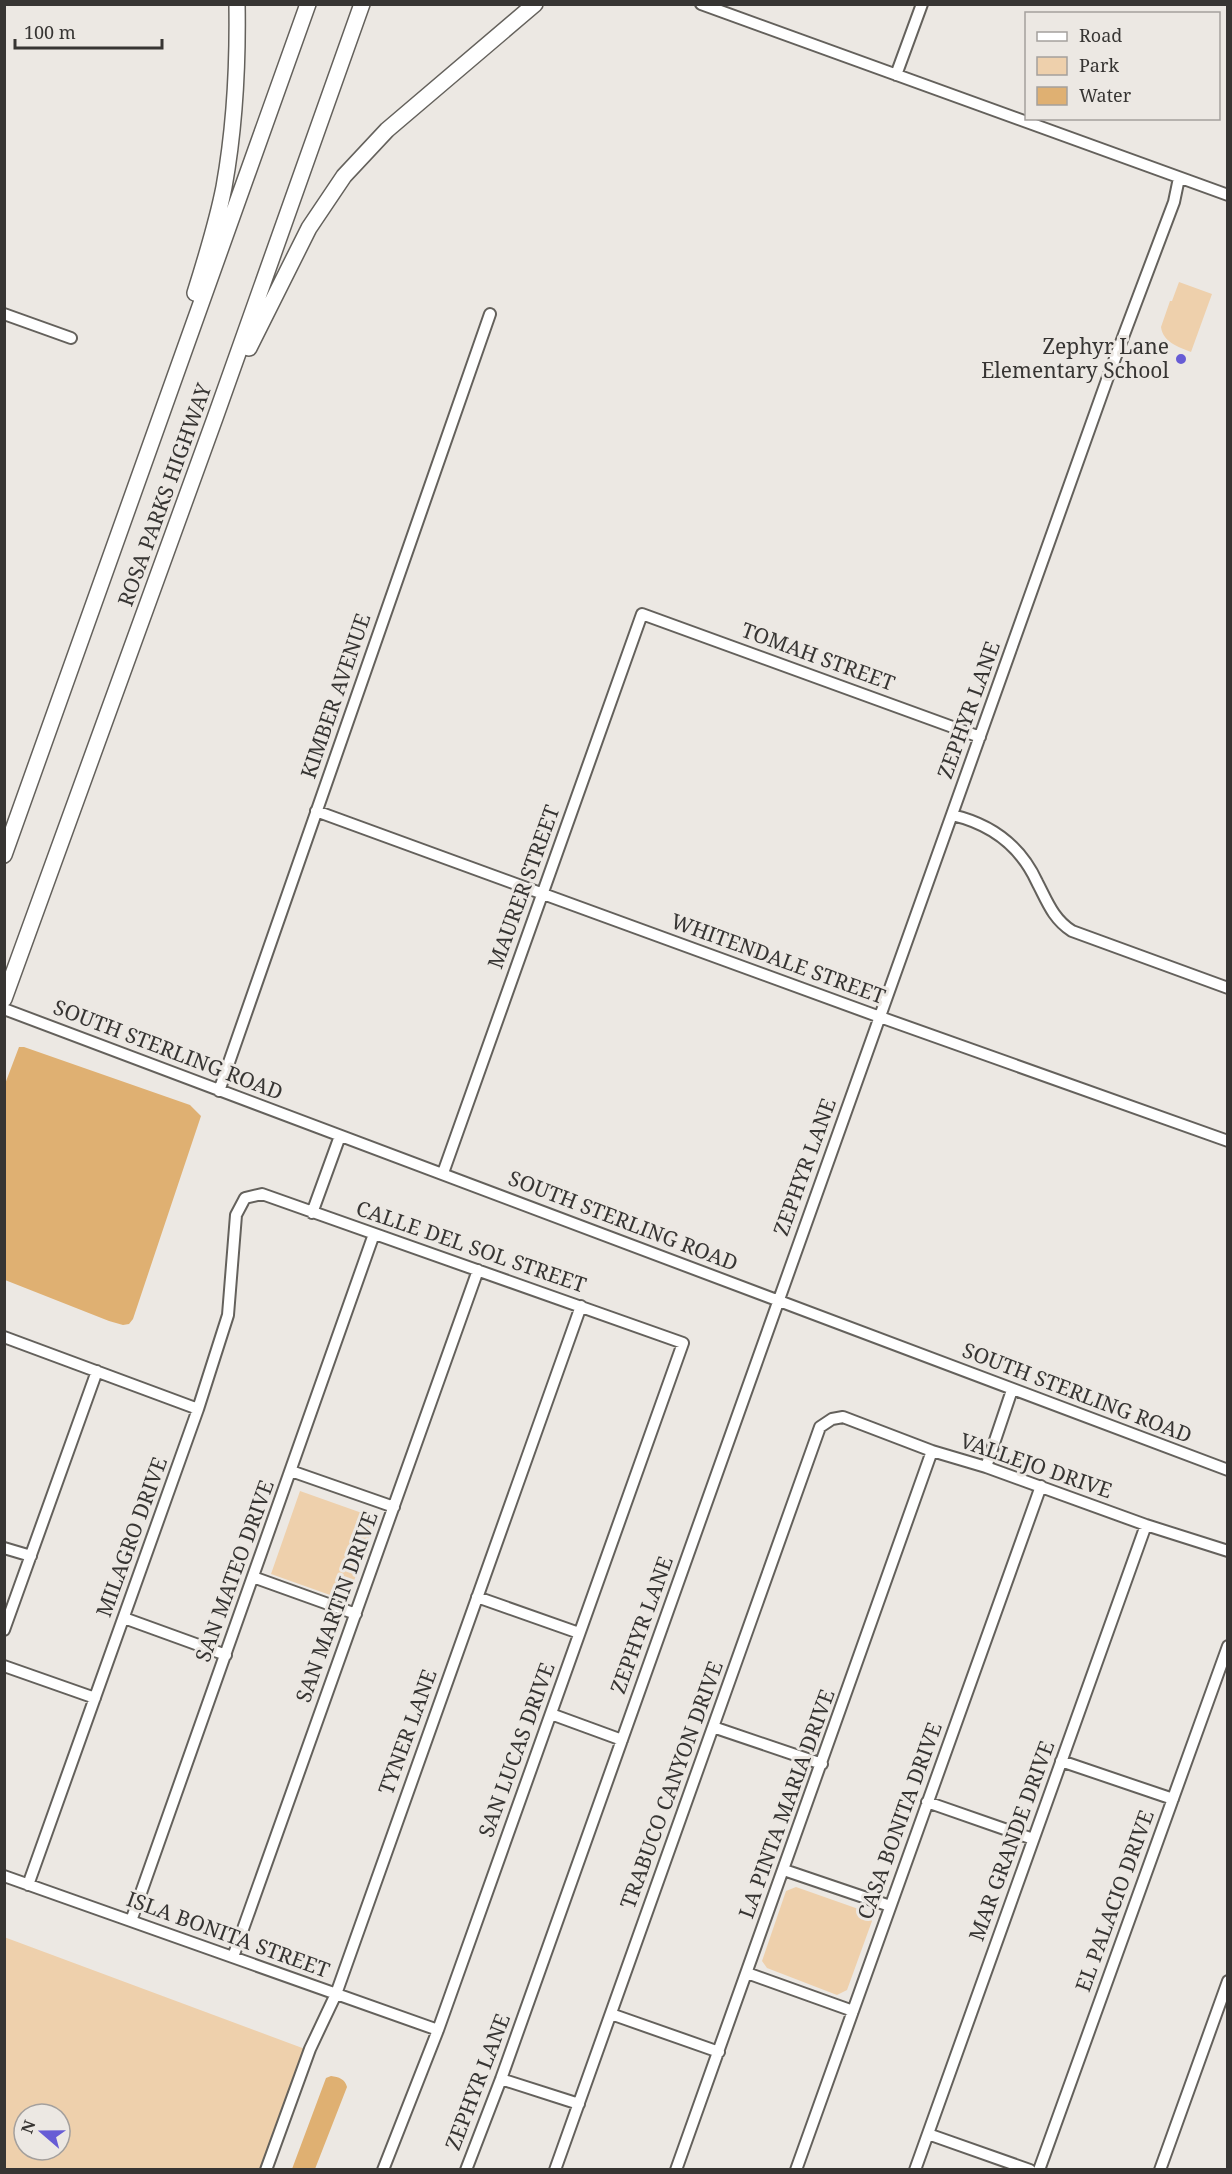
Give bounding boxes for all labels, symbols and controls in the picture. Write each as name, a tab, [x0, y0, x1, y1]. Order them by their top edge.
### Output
scale bar	[15, 12, 162, 50]
legend	[1025, 12, 1220, 120]
text: 100 m	[24, 20, 76, 44]
text: Road	[1079, 23, 1122, 47]
text: Park	[1079, 53, 1119, 77]
text: Water	[1079, 83, 1132, 107]
place label: Zephyr Lane Elementary School	[981, 332, 1169, 384]
marker: Zephyr Lane Elementary School	[1174, 352, 1188, 366]
street label: ROSA PARKS HIGHWAY	[111, 379, 218, 610]
street label: KIMBER AVENUE	[294, 609, 376, 782]
street label: TOMAH STREET	[738, 615, 899, 697]
street label: ZEPHYR LANE	[930, 637, 1006, 782]
street label: MAURER STREET	[481, 801, 566, 972]
street label: WHITENDALE STREET	[667, 906, 890, 1010]
street label: SOUTH STERLING ROAD	[50, 992, 287, 1106]
street label: ZEPHYR LANE	[766, 1094, 842, 1239]
street label: SOUTH STERLING ROAD	[505, 1163, 742, 1277]
street label: CALLE DEL SOL STREET	[353, 1193, 590, 1299]
street label: SOUTH STERLING ROAD	[959, 1335, 1196, 1449]
street label: VALLEJO DRIVE	[957, 1426, 1116, 1504]
street label: MILAGRO DRIVE	[89, 1453, 173, 1621]
street label: SAN MATEO DRIVE	[188, 1476, 280, 1665]
street label: SAN MARTIN DRIVE	[288, 1507, 384, 1706]
street label: ZEPHYR LANE	[603, 1552, 679, 1697]
street label: TRABUCO CANYON DRIVE	[613, 1657, 729, 1912]
street label: SAN LUCAS DRIVE	[471, 1658, 561, 1841]
street label: TYNER LANE	[371, 1665, 443, 1798]
street label: LA PINTA MARIA DRIVE	[732, 1685, 841, 1922]
street label: CASA BONITA DRIVE	[850, 1718, 948, 1923]
street label: MAR GRANDE DRIVE	[962, 1737, 1060, 1945]
street label: EL PALACIO DRIVE	[1068, 1806, 1160, 1995]
street label: ISLA BONITA STREET	[123, 1884, 334, 1984]
street label: ZEPHYR LANE	[438, 2009, 516, 2154]
north arrow	[12, 2102, 72, 2162]
text: N	[15, 2117, 41, 2137]

